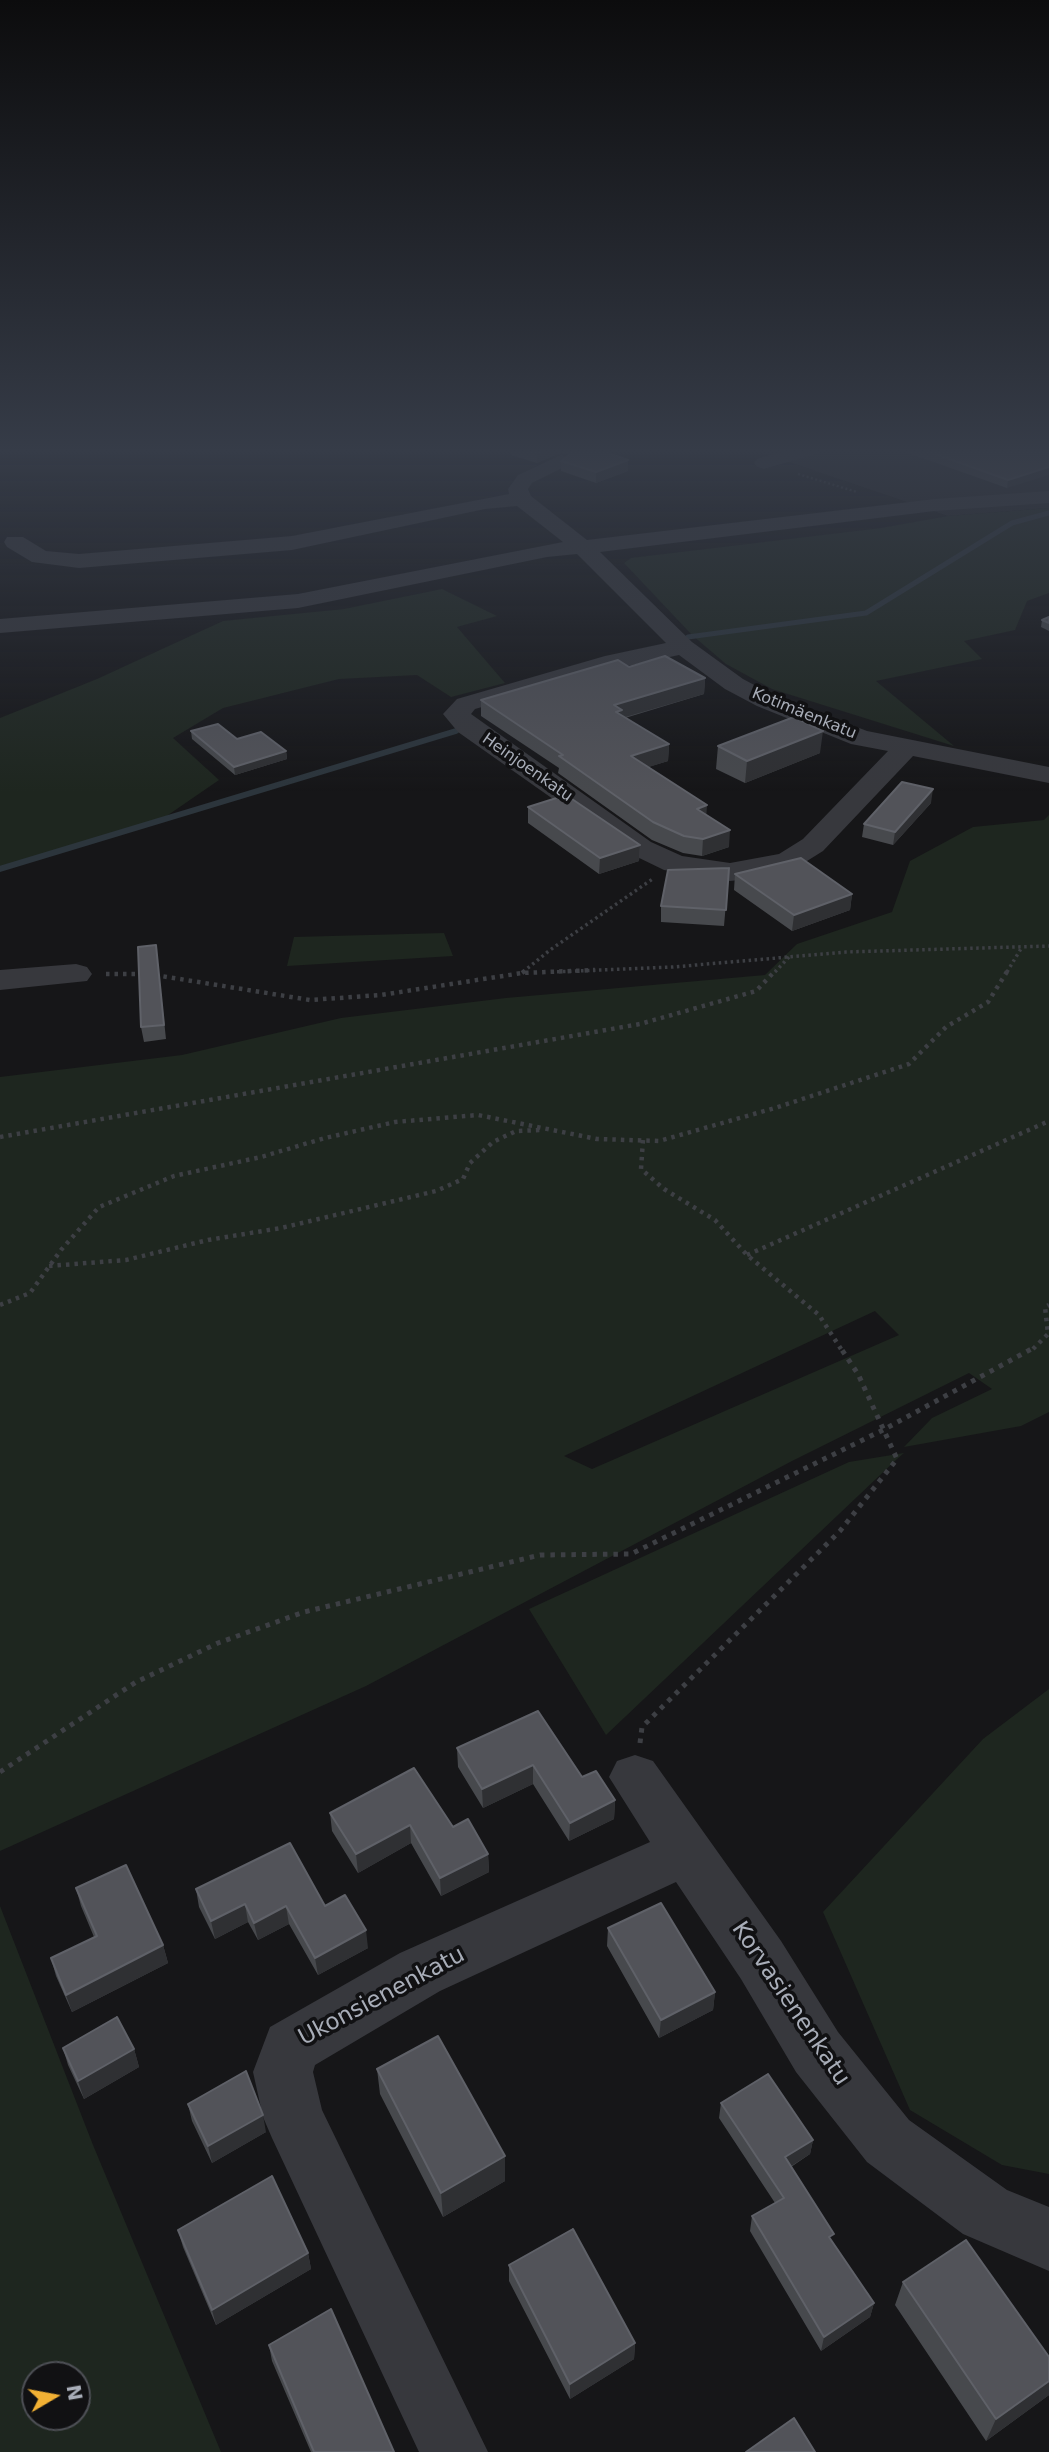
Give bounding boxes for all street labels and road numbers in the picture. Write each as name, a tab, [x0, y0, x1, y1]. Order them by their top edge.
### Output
street label: Kotimäenkatu	[749, 684, 859, 744]
street label: Heinjoenkatu	[478, 730, 576, 806]
street label: Korvasienenkatu	[725, 1917, 855, 2091]
street label: Ukonsienenkatu	[294, 1942, 470, 2052]

